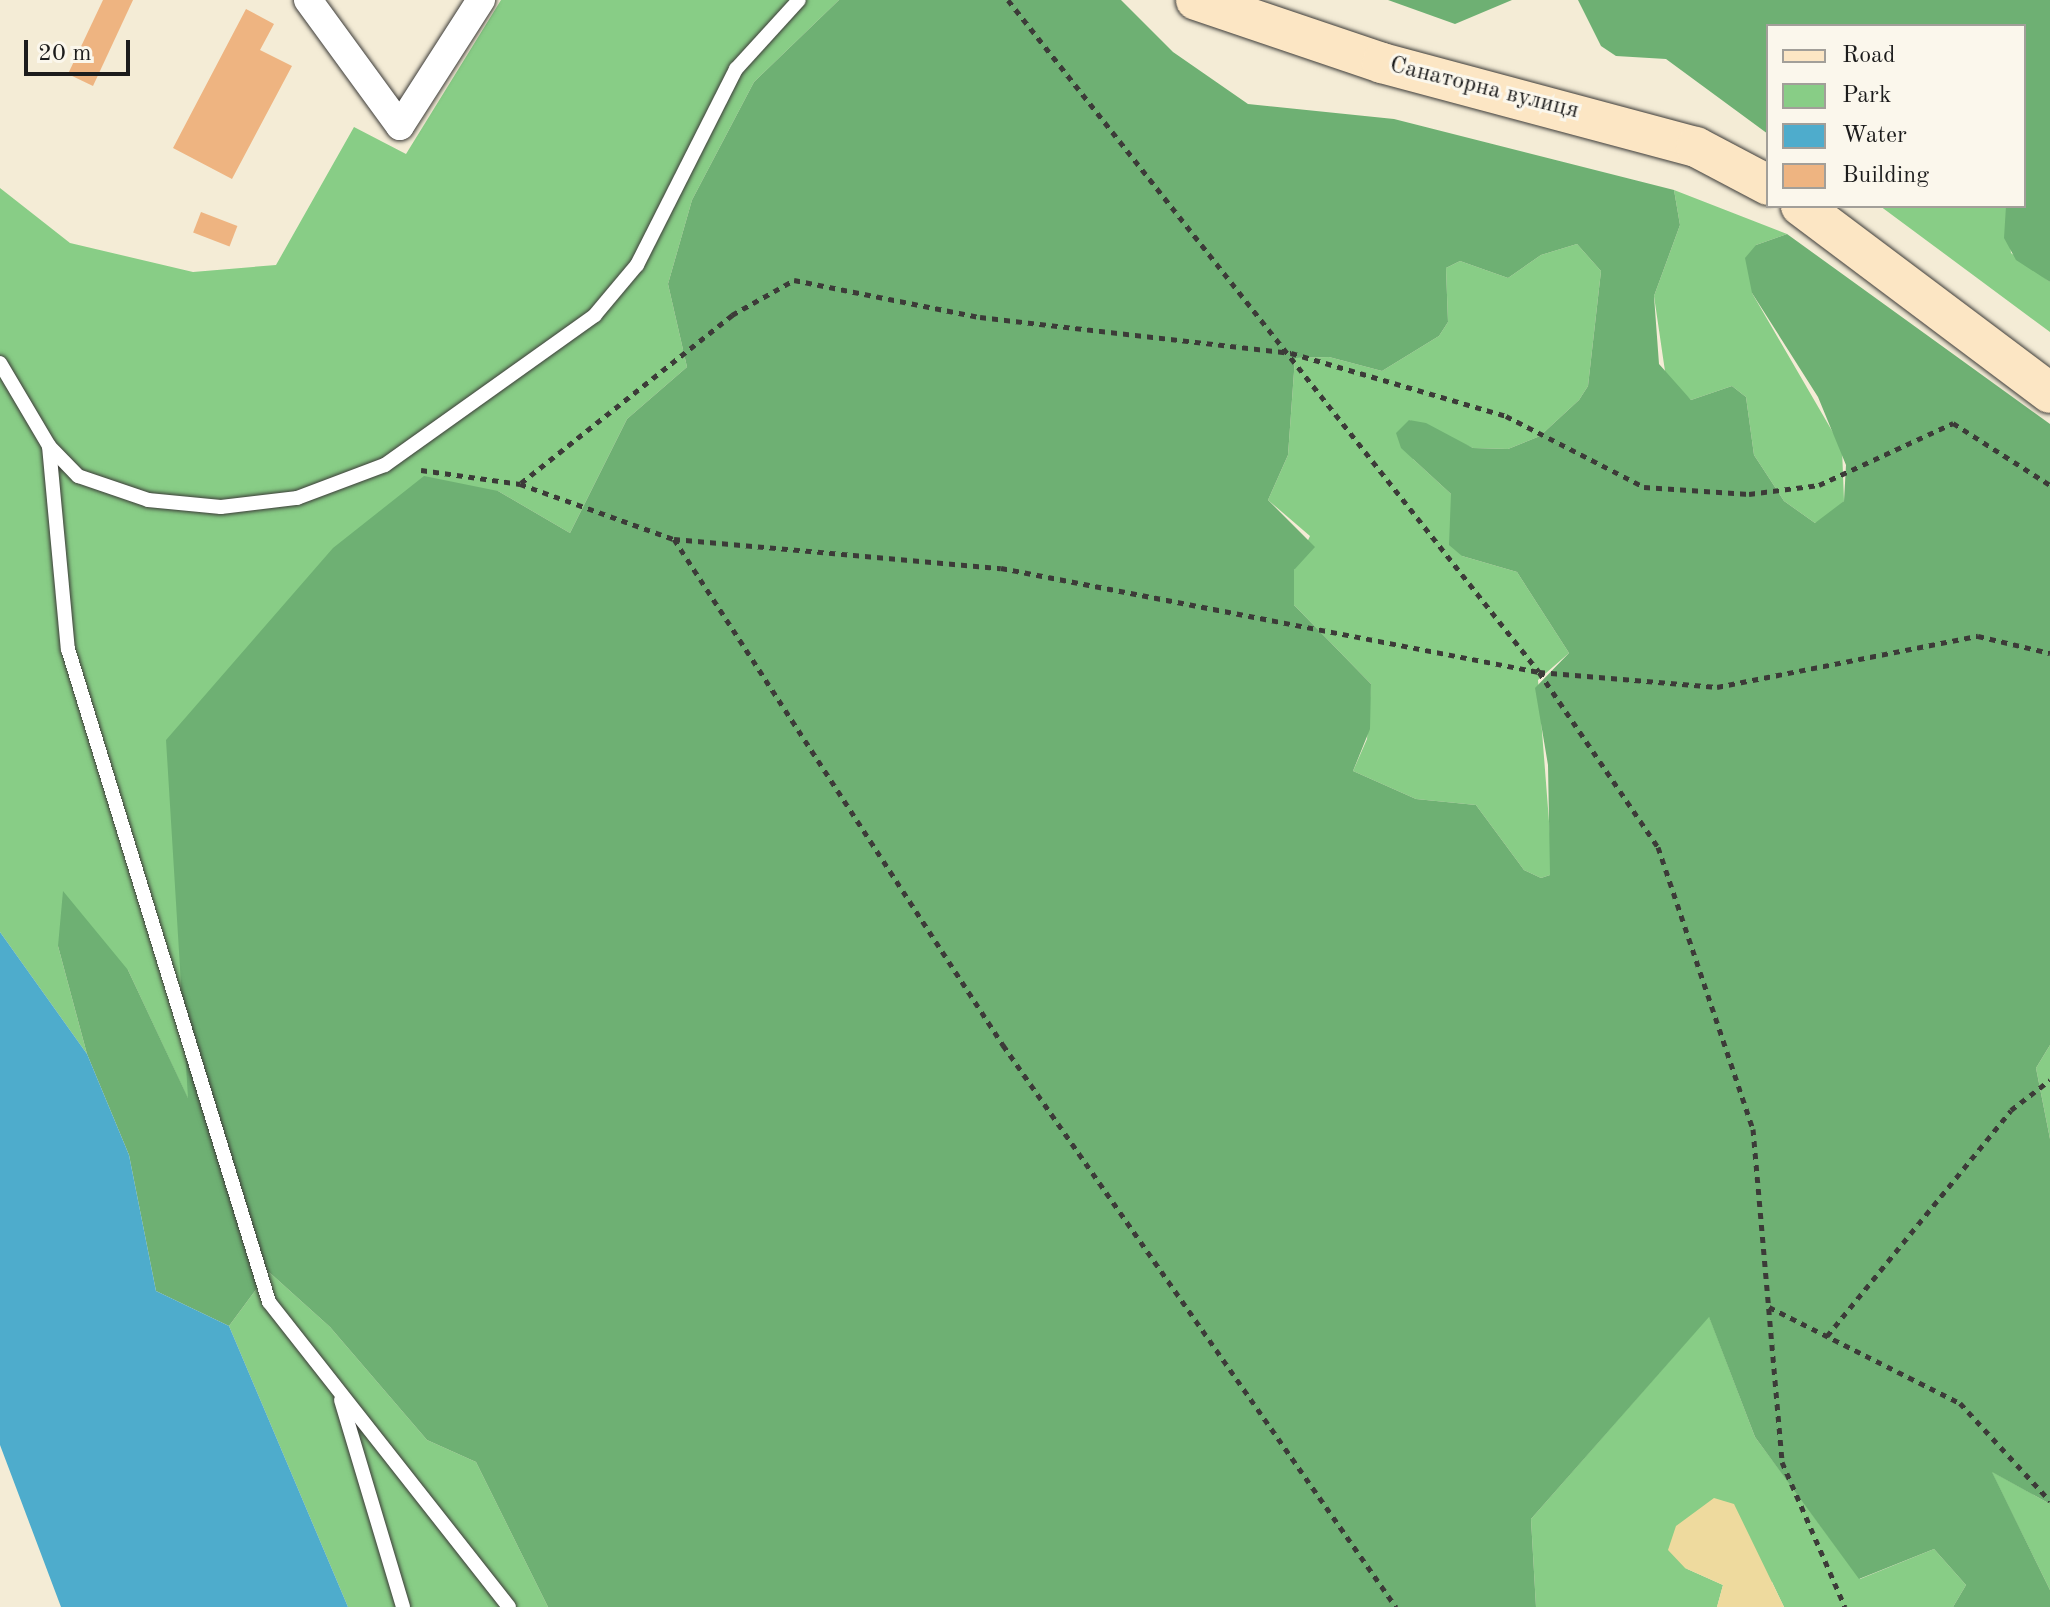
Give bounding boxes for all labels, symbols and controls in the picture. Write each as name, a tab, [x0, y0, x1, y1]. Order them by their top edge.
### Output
scale bar	[28, 24, 134, 74]
legend	[1766, 24, 2026, 208]
text: 20 m	[38, 42, 92, 66]
text: Road	[1842, 44, 1895, 68]
street label: Санаторна вулиця	[1386, 52, 1582, 126]
text: Park	[1842, 84, 1891, 108]
text: Water	[1842, 124, 1907, 148]
text: Building	[1842, 164, 1929, 188]

